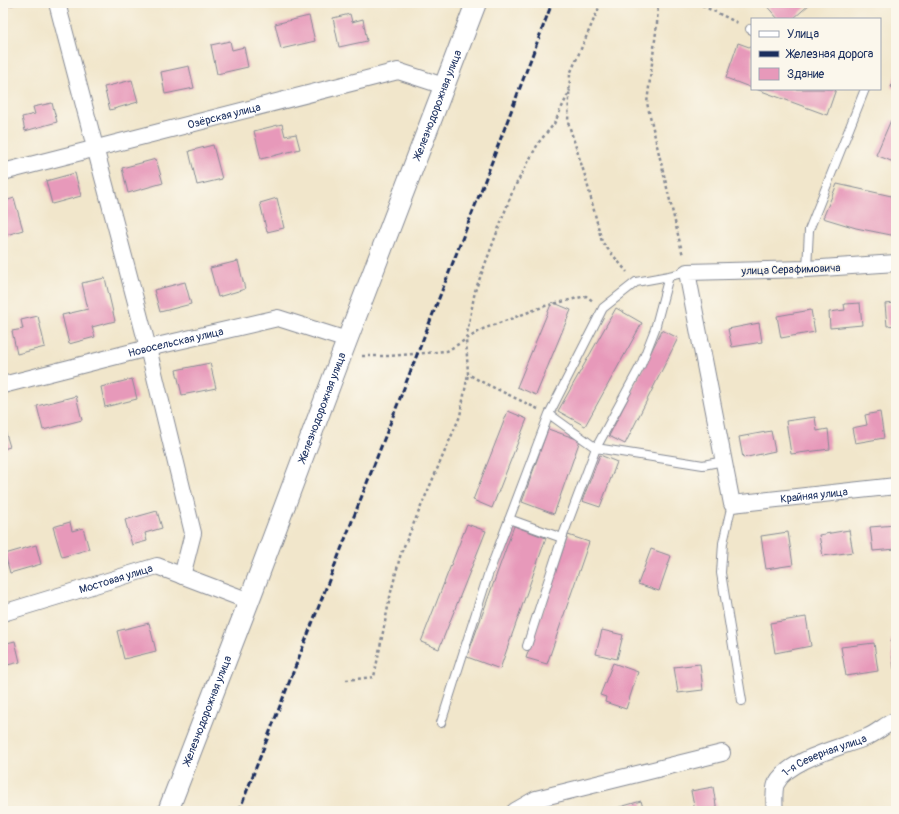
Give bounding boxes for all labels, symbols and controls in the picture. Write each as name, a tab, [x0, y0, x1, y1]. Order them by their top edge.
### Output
legend	[751, 18, 881, 90]
text: Улица	[787, 27, 819, 42]
text: Железная дорога	[785, 47, 874, 62]
street label: Железнодорожная улица	[410, 48, 464, 163]
text: Здание	[787, 67, 824, 82]
street label: Озёрская улица	[186, 100, 262, 132]
street label: улица Серафимовича	[740, 261, 841, 278]
street label: Новосельская улица	[127, 325, 225, 360]
street label: Железнодорожная улица	[295, 351, 349, 466]
street label: Крайняя улица	[780, 485, 848, 506]
street label: Мостовая улица	[78, 562, 154, 596]
street label: Железнодорожная улица	[180, 654, 234, 769]
street label: 1-я Северная улица	[780, 732, 869, 779]

